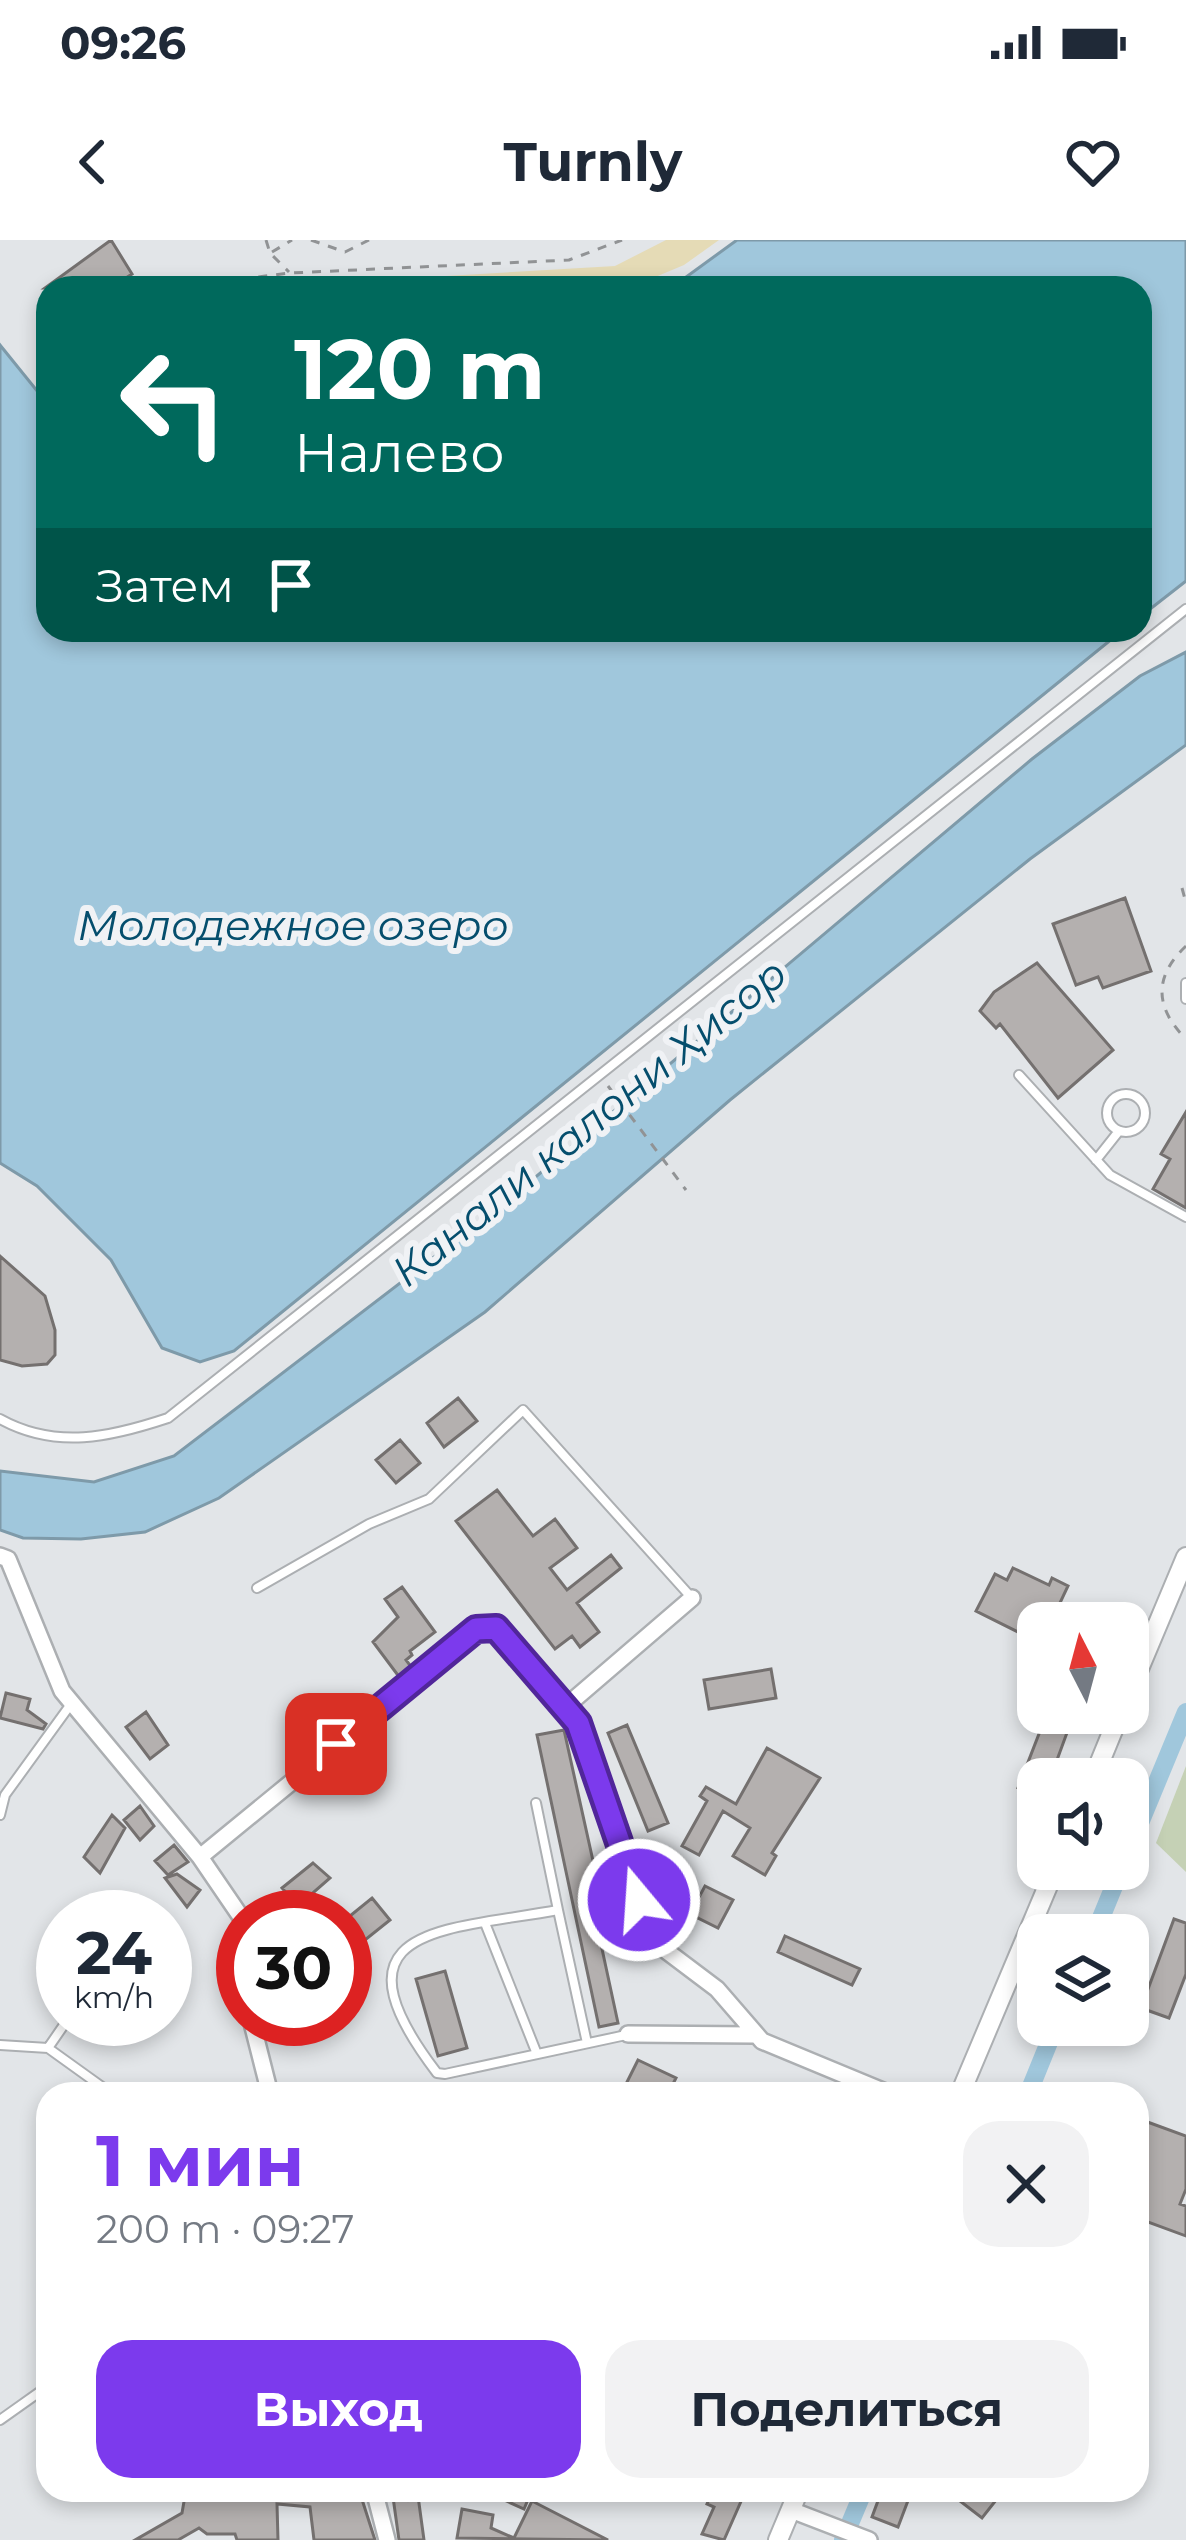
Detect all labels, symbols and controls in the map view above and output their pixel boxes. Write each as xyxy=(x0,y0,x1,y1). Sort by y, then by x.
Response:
text: 09:26 xyxy=(60,15,186,70)
icon: back xyxy=(60,129,126,195)
text: Turnly xyxy=(504,129,682,195)
icon: heart xyxy=(1060,129,1126,195)
text: 120 m xyxy=(294,318,545,420)
icon: left xyxy=(96,324,252,480)
text: Налево xyxy=(294,420,505,486)
icon: arrive xyxy=(258,552,324,618)
text: Затем xyxy=(96,558,234,613)
water label: Молодежное озеро xyxy=(77,899,509,951)
water label: Канали калони Ҳисор xyxy=(381,947,797,1297)
north arrow xyxy=(1017,1602,1149,1734)
map controls xyxy=(1017,1602,1149,2046)
pin xyxy=(285,1693,387,1795)
icon: arrive xyxy=(303,1711,369,1777)
button: sound xyxy=(1017,1758,1149,1890)
position arrow xyxy=(576,1837,702,1963)
speed limit sign: 30 xyxy=(216,1890,372,2046)
button: layers xyxy=(1017,1914,1149,2046)
text: 24 xyxy=(76,1916,152,1989)
text: km/h xyxy=(74,1979,154,2016)
text: 1 мин xyxy=(96,2116,304,2204)
button: close xyxy=(963,2121,1089,2247)
text: 200 m · 09:27 xyxy=(96,2205,354,2253)
button: Выход xyxy=(96,2340,581,2478)
button: Поделиться xyxy=(605,2340,1089,2478)

